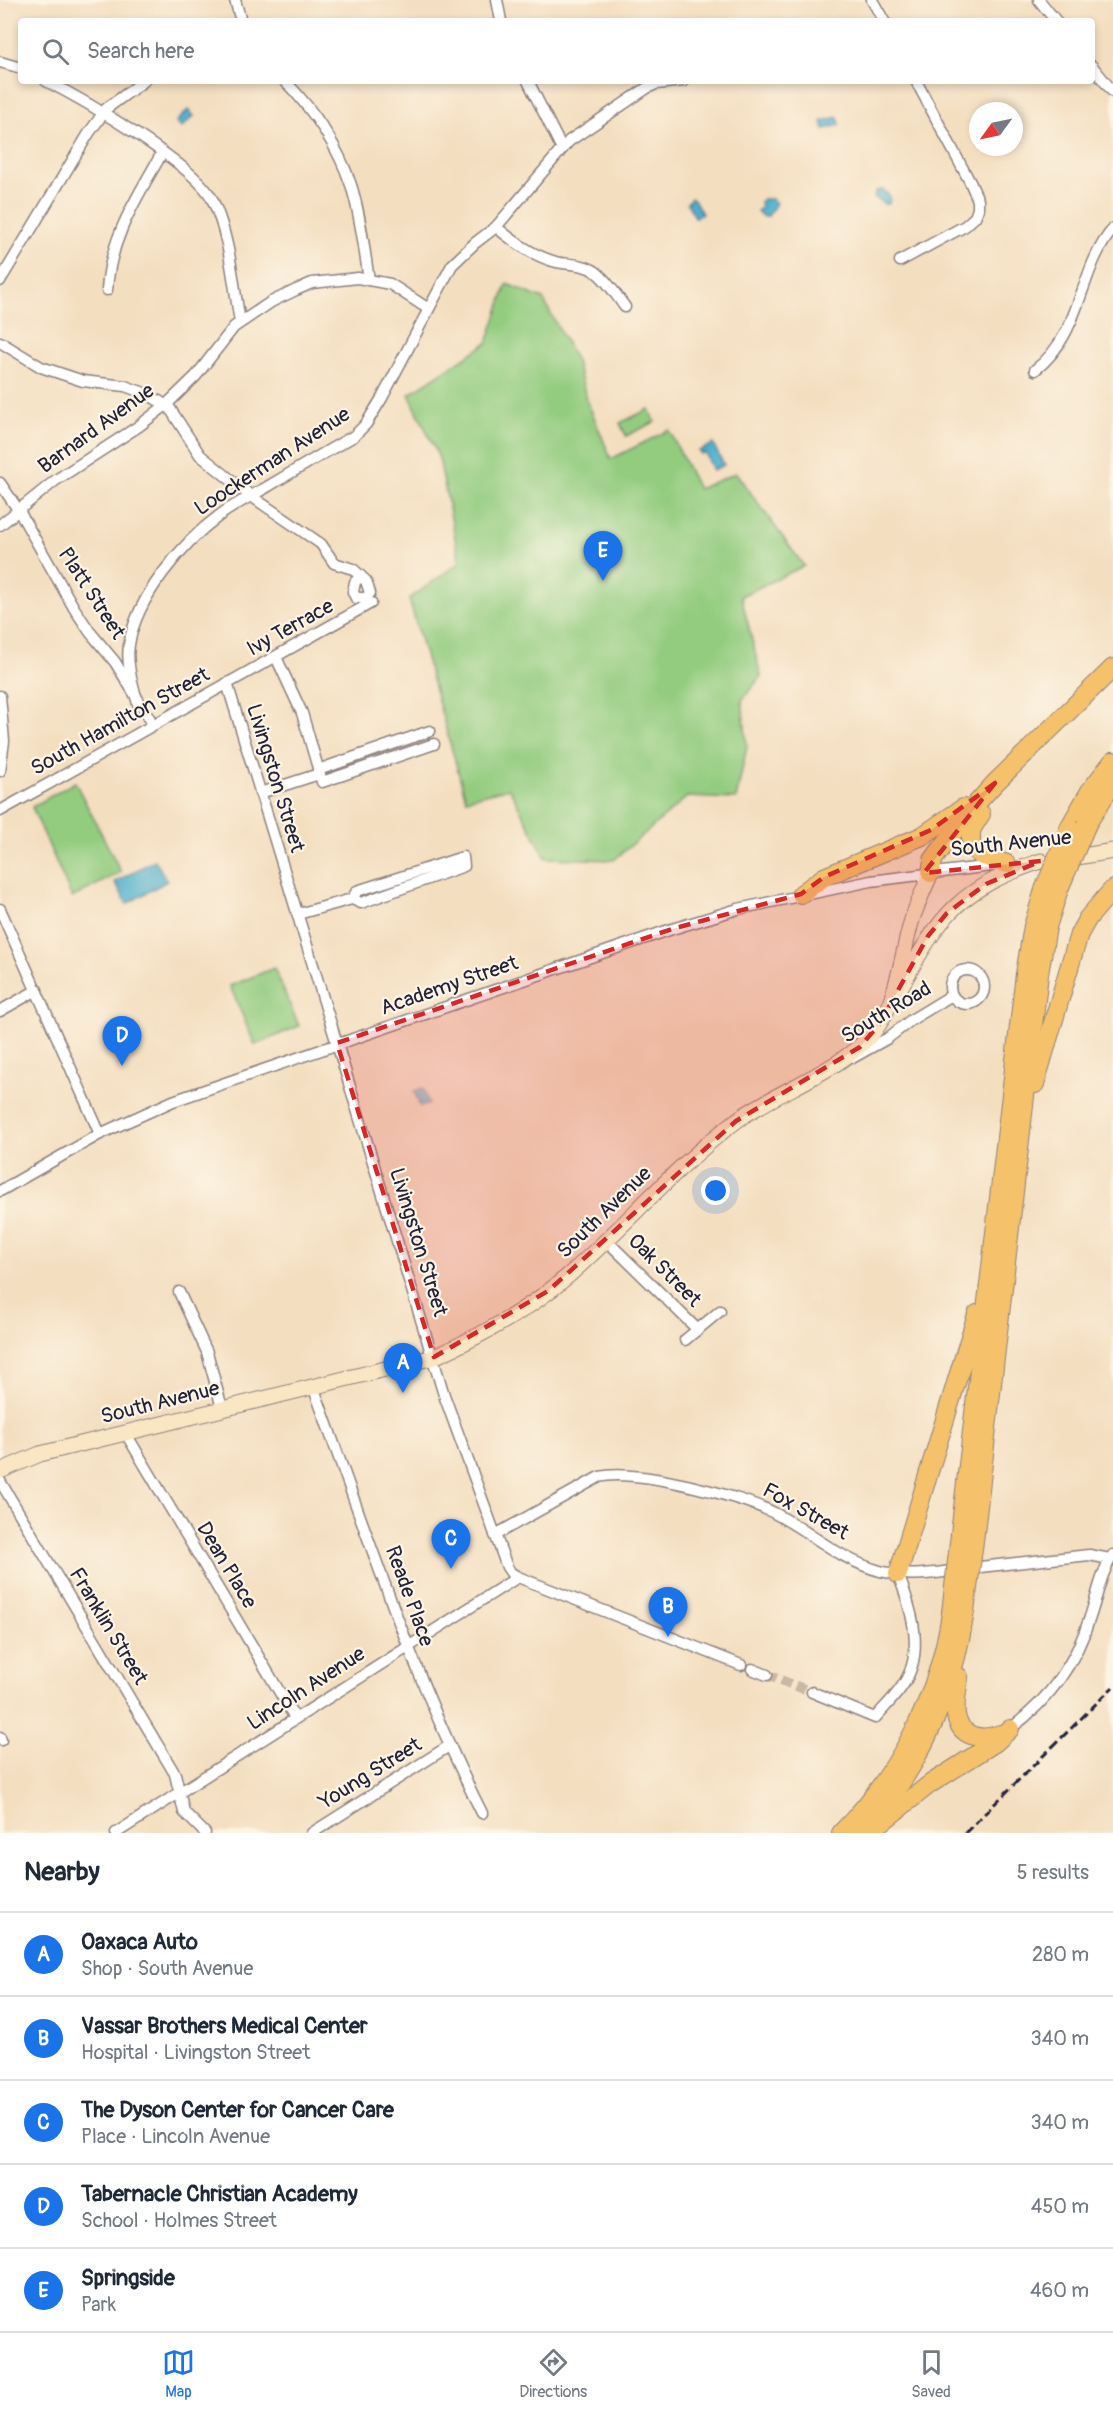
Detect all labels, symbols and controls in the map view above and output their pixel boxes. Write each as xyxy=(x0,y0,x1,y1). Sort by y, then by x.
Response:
search box xyxy=(18,18,1095,84)
icon: search xyxy=(39,35,72,68)
text: Search here xyxy=(87,37,194,65)
north arrow xyxy=(969,102,1023,156)
street label: Barnard Avenue xyxy=(33,377,160,480)
street label: Loockerman Avenue xyxy=(189,401,356,522)
pin: E xyxy=(584,532,622,581)
street label: Platt Street xyxy=(52,542,132,645)
street label: Ivy Terrace xyxy=(242,592,339,662)
street label: South Hamilton Street xyxy=(26,661,215,782)
street label: Livingston Street xyxy=(240,701,311,856)
street label: South Avenue xyxy=(949,824,1074,863)
street label: Academy Street xyxy=(377,949,522,1022)
street label: South Road xyxy=(836,975,936,1050)
pin: D xyxy=(102,1016,142,1066)
street label: South Avenue xyxy=(551,1160,658,1264)
street label: Livingston Street xyxy=(383,1165,454,1320)
your location xyxy=(701,1176,730,1205)
street label: Oak Street xyxy=(622,1228,708,1313)
pin: A xyxy=(384,1344,422,1393)
street label: South Avenue xyxy=(98,1375,223,1430)
street label: Fox Street xyxy=(758,1477,854,1546)
street label: Dean Place xyxy=(190,1517,263,1614)
pin: C xyxy=(432,1520,470,1569)
street label: Reade Place xyxy=(379,1542,440,1651)
street label: Franklin Street xyxy=(63,1563,154,1690)
pin: B xyxy=(648,1588,688,1637)
street label: Lincoln Avenue xyxy=(242,1640,371,1737)
street label: Young Street xyxy=(313,1731,427,1816)
text: Nearby xyxy=(24,1856,100,1888)
text: 5 results xyxy=(1017,1860,1089,1885)
text: Oaxaca Auto xyxy=(81,1928,198,1956)
text: A xyxy=(37,1942,50,1967)
text: 280 m xyxy=(1032,1942,1089,1967)
text: Shop · South Avenue xyxy=(81,1956,253,1981)
text: Vassar Brothers Medical Center xyxy=(81,2012,368,2040)
text: B xyxy=(38,2026,49,2051)
text: 340 m xyxy=(1030,2026,1089,2051)
text: Hospital · Livingston Street xyxy=(81,2040,310,2065)
text: The Dyson Center for Cancer Care xyxy=(81,2096,394,2124)
text: C xyxy=(37,2110,50,2135)
text: 340 m xyxy=(1030,2110,1089,2135)
text: Place · Lincoln Avenue xyxy=(81,2124,270,2149)
text: Tabernacle Christian Academy xyxy=(81,2180,358,2208)
text: D xyxy=(37,2194,50,2219)
text: 450 m xyxy=(1031,2194,1089,2219)
text: School · Holmes Street xyxy=(81,2208,277,2233)
text: Springside xyxy=(81,2264,175,2292)
text: E xyxy=(38,2278,49,2303)
text: 460 m xyxy=(1030,2278,1089,2303)
text: Park xyxy=(81,2292,116,2317)
tab: Map xyxy=(162,2346,195,2402)
tab: Directions xyxy=(519,2346,587,2402)
tab: Saved xyxy=(911,2346,951,2402)

